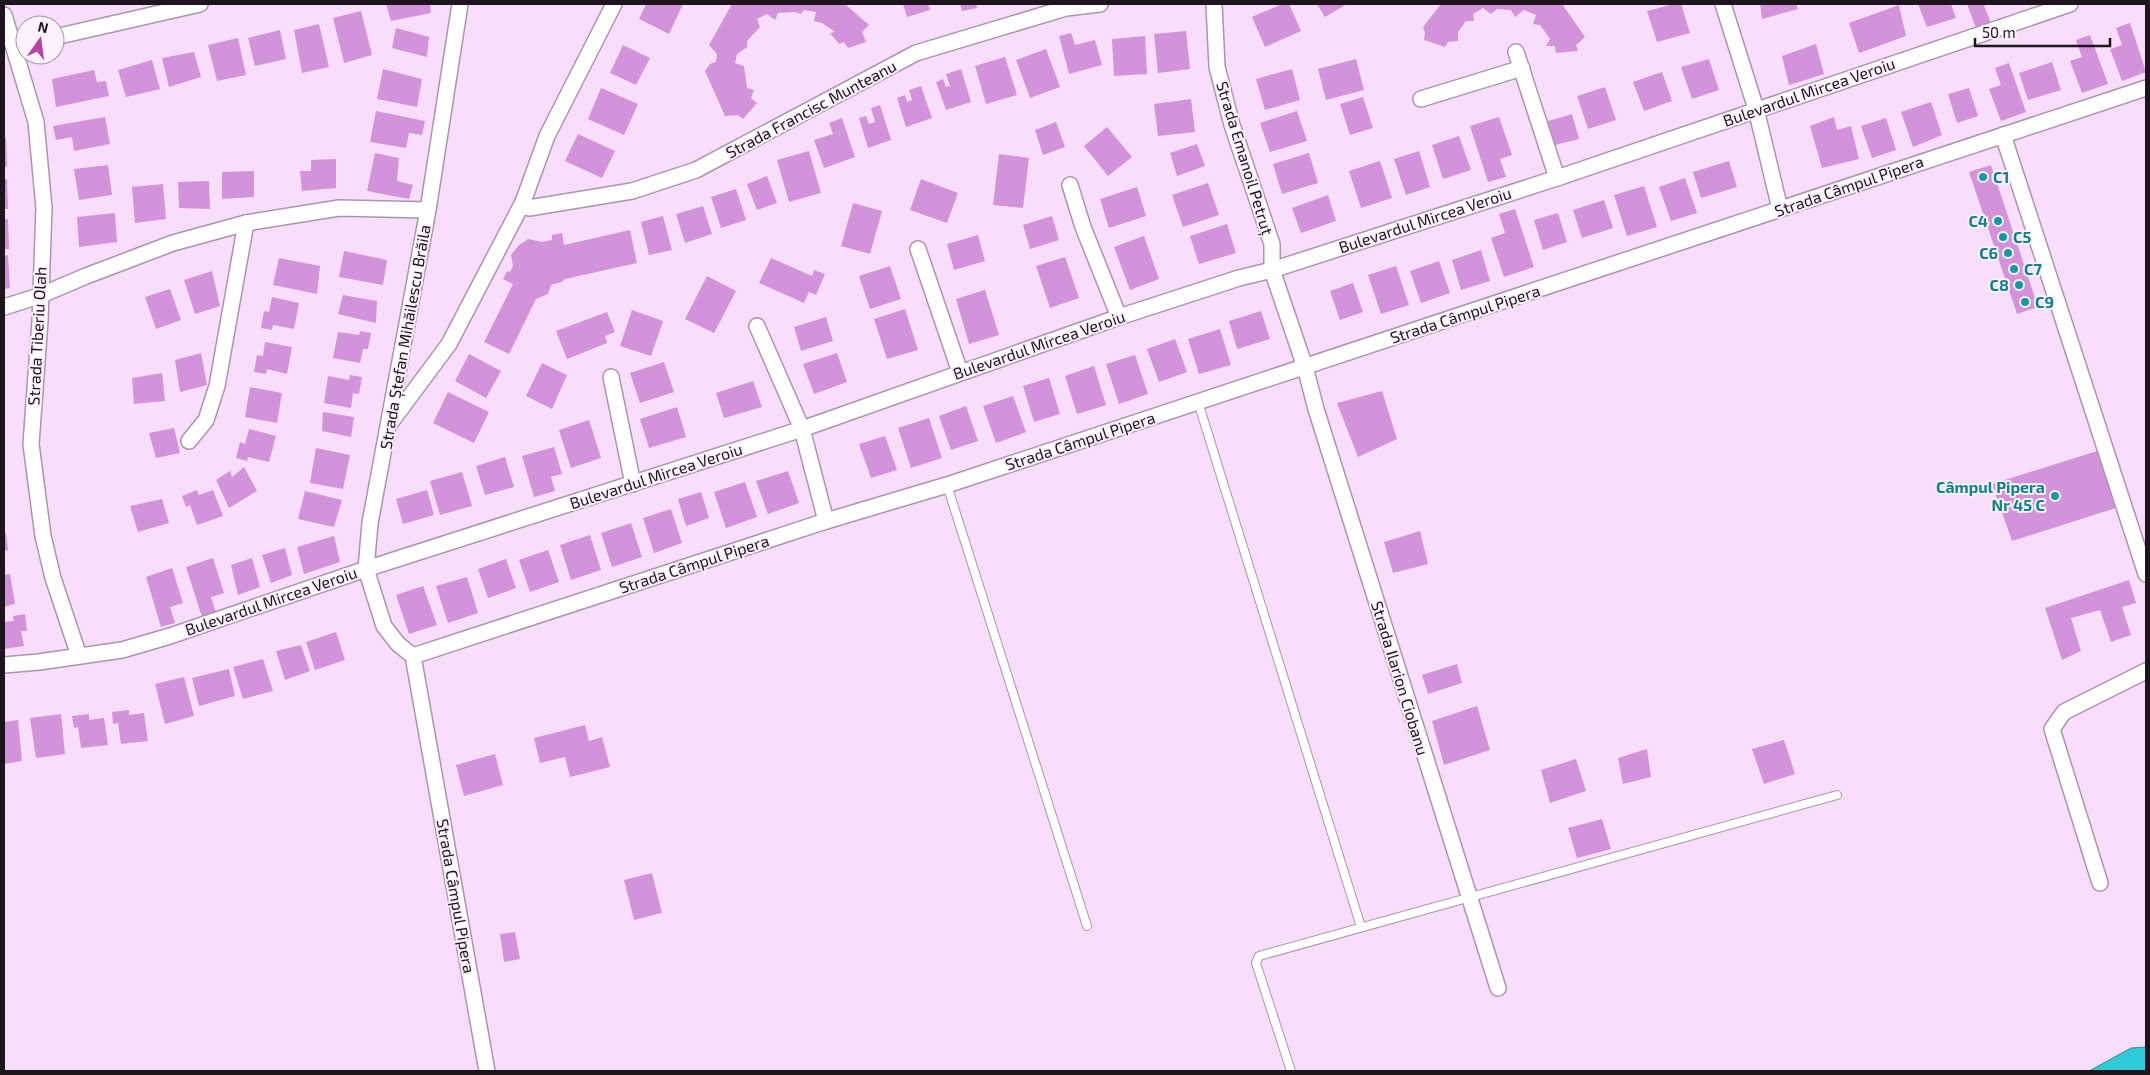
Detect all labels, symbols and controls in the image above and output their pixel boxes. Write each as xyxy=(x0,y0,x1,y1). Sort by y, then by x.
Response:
north arrow xyxy=(15,15,65,65)
scale bar xyxy=(1975,15,2110,47)
text: N xyxy=(36,17,50,36)
text: 50 m xyxy=(1982,23,2016,41)
street label: Bulevardul Mircea Veroiu xyxy=(1720,53,1897,130)
street label: Strada Francisc Munteanu xyxy=(722,56,899,162)
street label: Strada Emanoil Petruț xyxy=(1211,79,1278,237)
street label: Strada Câmpul Pipera xyxy=(1772,151,1926,220)
place label: C1 xyxy=(1993,167,2009,186)
marker: C1 xyxy=(1977,171,1989,183)
street label: Bulevardul Mircea Veroiu xyxy=(1336,183,1514,256)
place label: C4 xyxy=(1969,211,1988,230)
marker: C4 xyxy=(1992,215,2004,227)
street label: Strada Ștefan Mihăilescu Brăila xyxy=(375,223,436,451)
place label: C5 xyxy=(2013,227,2031,246)
marker: C5 xyxy=(1997,231,2009,243)
place label: C6 xyxy=(1979,243,1998,262)
marker: C6 xyxy=(2002,247,2014,259)
place label: C7 xyxy=(2024,259,2042,278)
marker: C7 xyxy=(2008,263,2020,275)
street label: Strada Tiberiu Olah xyxy=(23,266,50,406)
place label: C8 xyxy=(1990,275,2009,294)
marker: C8 xyxy=(2013,279,2025,291)
street label: Strada Câmpul Pipera xyxy=(1388,280,1542,347)
place label: C9 xyxy=(2035,292,2054,311)
marker: C9 xyxy=(2019,296,2031,308)
street label: Bulevardul Mircea Veroiu xyxy=(950,306,1127,383)
street label: Strada Câmpul Pipera xyxy=(1003,407,1157,474)
street label: Bulevardul Mircea Veroiu xyxy=(567,439,745,512)
place label: Câmpul Pipera Nr 45 C xyxy=(1936,477,2045,514)
marker: Câmpul Pipera Nr 45 C xyxy=(2049,490,2061,502)
street label: Strada Câmpul Pipera xyxy=(617,530,771,597)
street label: Bulevardul Mircea Veroiu xyxy=(182,562,359,639)
street label: Strada Ilarion Ciobanu xyxy=(1368,598,1433,757)
street label: Strada Câmpul Pipera xyxy=(434,817,479,975)

